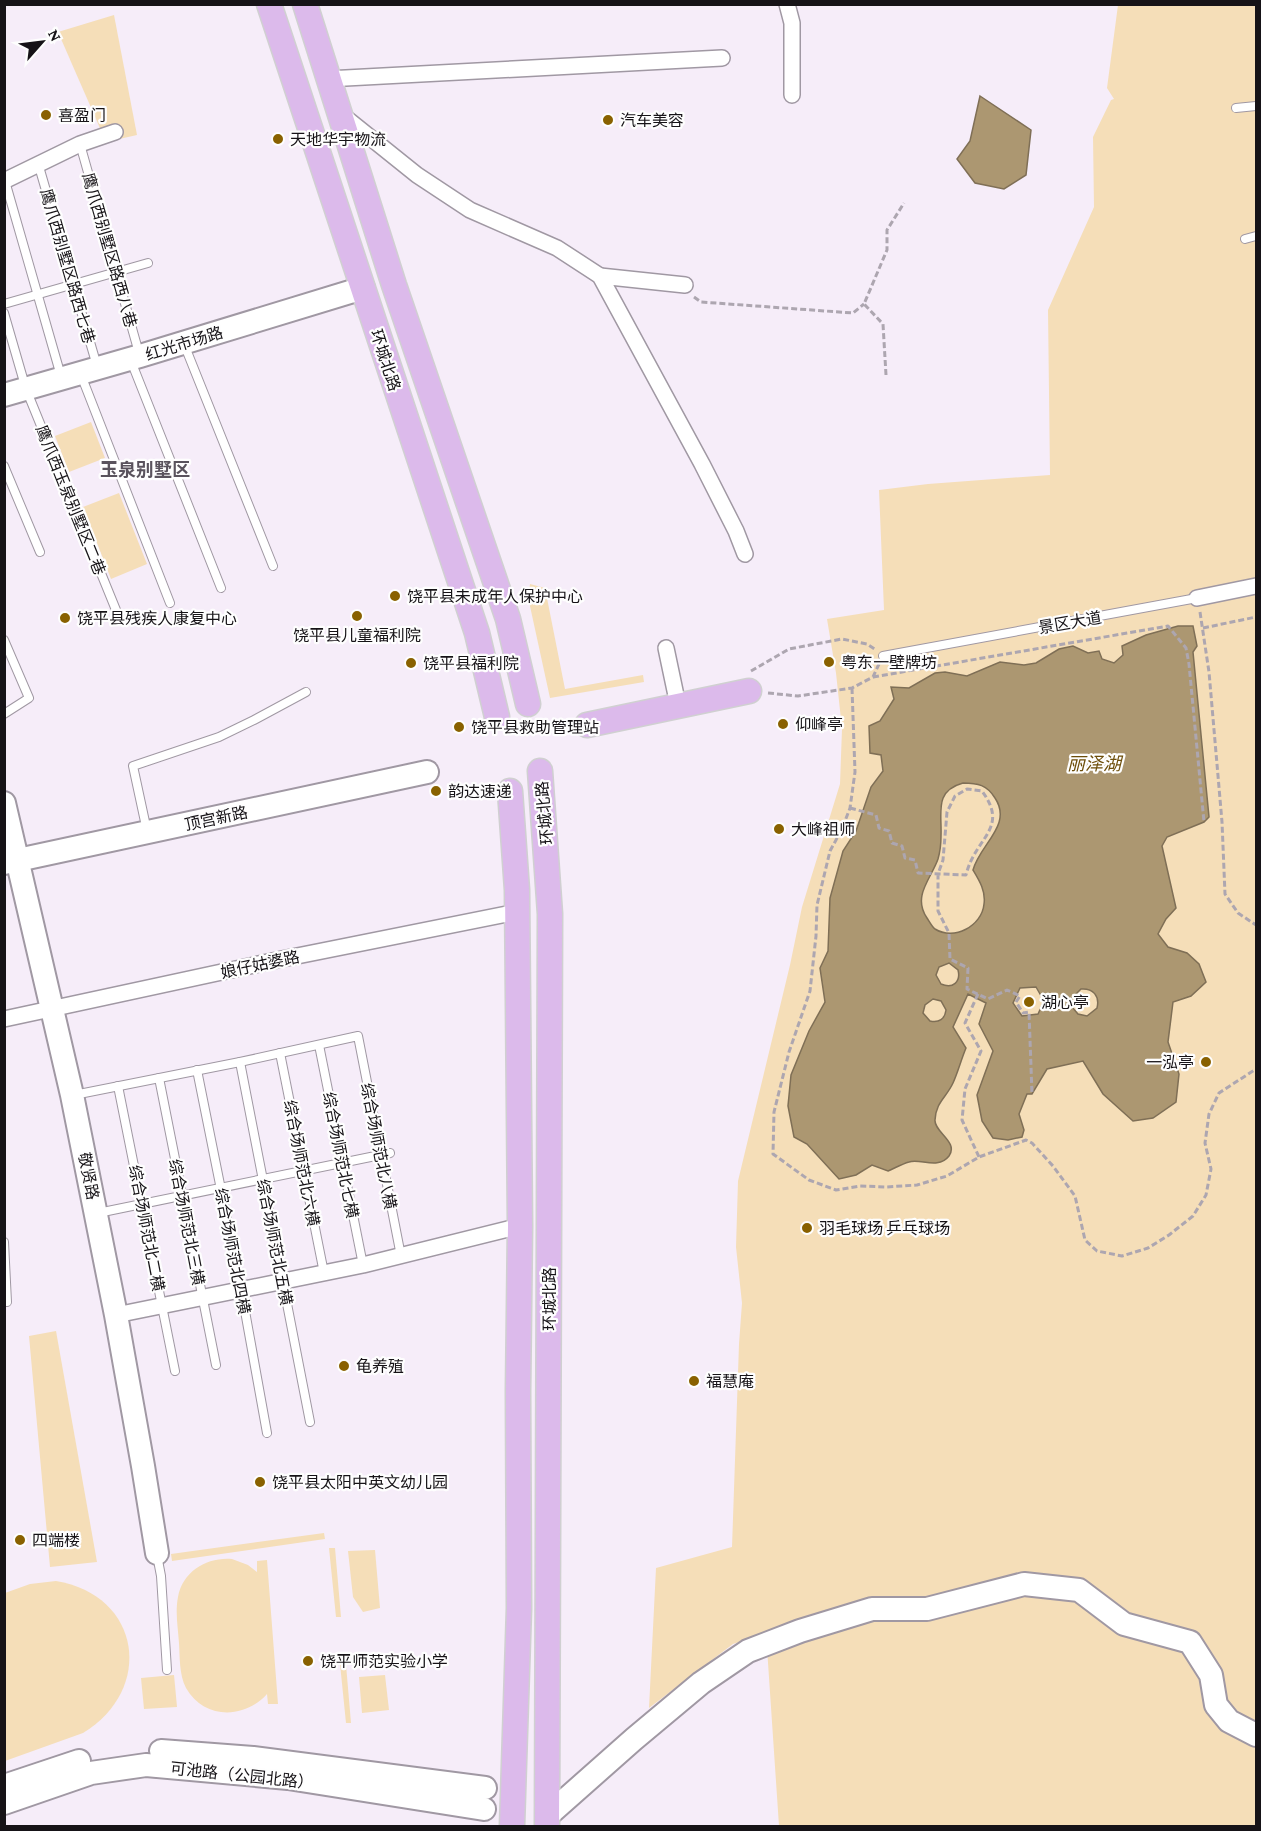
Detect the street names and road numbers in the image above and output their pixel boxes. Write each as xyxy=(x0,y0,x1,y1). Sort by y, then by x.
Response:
street label: 鹰爪西别墅区路西八巷 xyxy=(79,171,140,329)
street label: 鹰爪西别墅区路西七巷 xyxy=(37,187,98,345)
street label: 红光市场路 xyxy=(143,324,225,363)
street label: 环城北路 xyxy=(368,327,403,393)
street label: 鹰爪西玉泉别墅区二巷 xyxy=(33,423,108,578)
street label: 景区大道 xyxy=(1037,609,1103,636)
street label: 环城北路 xyxy=(533,780,556,846)
street label: 顶宫新路 xyxy=(183,804,249,833)
street label: 娘仔姑婆路 xyxy=(219,948,301,981)
street label: 综合场师范北八横 xyxy=(358,1082,399,1211)
street label: 综合场师范北七横 xyxy=(320,1091,361,1220)
street label: 综合场师范北六横 xyxy=(281,1099,322,1228)
street label: 敬贤路 xyxy=(76,1151,101,1201)
street label: 综合场师范北三横 xyxy=(166,1158,207,1287)
street label: 综合场师范北二横 xyxy=(126,1164,167,1293)
street label: 综合场师范北五横 xyxy=(254,1178,295,1307)
street label: 综合场师范北四横 xyxy=(212,1187,253,1316)
street label: 环城北路 xyxy=(541,1267,558,1331)
street label: 可池路（公园北路） xyxy=(169,1760,314,1791)

